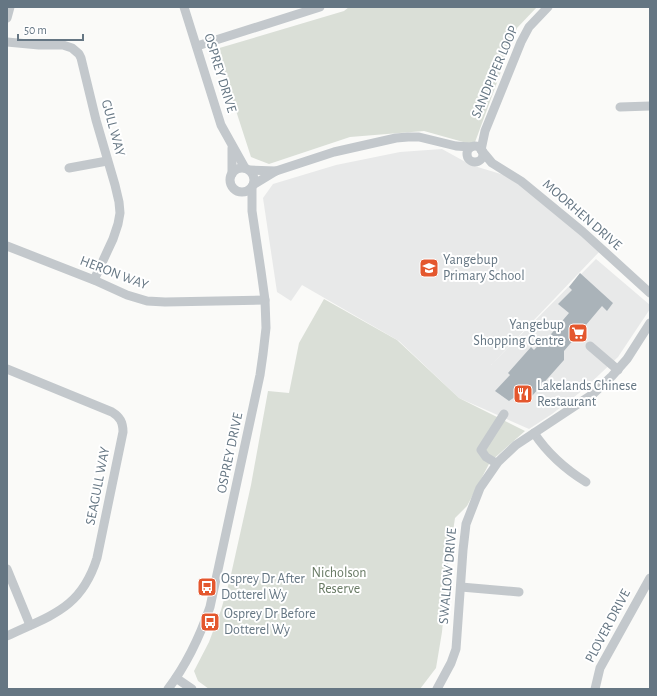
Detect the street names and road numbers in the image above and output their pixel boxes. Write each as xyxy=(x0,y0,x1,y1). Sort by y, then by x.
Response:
street label: SANDPIPER LOOP xyxy=(469,24,521,120)
street label: OSPREY DRIVE xyxy=(201,32,239,114)
street label: GULL WAY xyxy=(99,98,127,158)
street label: MOORHEN DRIVE xyxy=(540,177,624,253)
street label: HERON WAY xyxy=(78,254,151,293)
street label: OSPREY DRIVE xyxy=(215,411,245,495)
street label: SEAGULL WAY xyxy=(84,445,113,526)
street label: SWALLOW DRIVE xyxy=(437,527,459,625)
street label: PLOVER DRIVE xyxy=(583,587,633,665)

